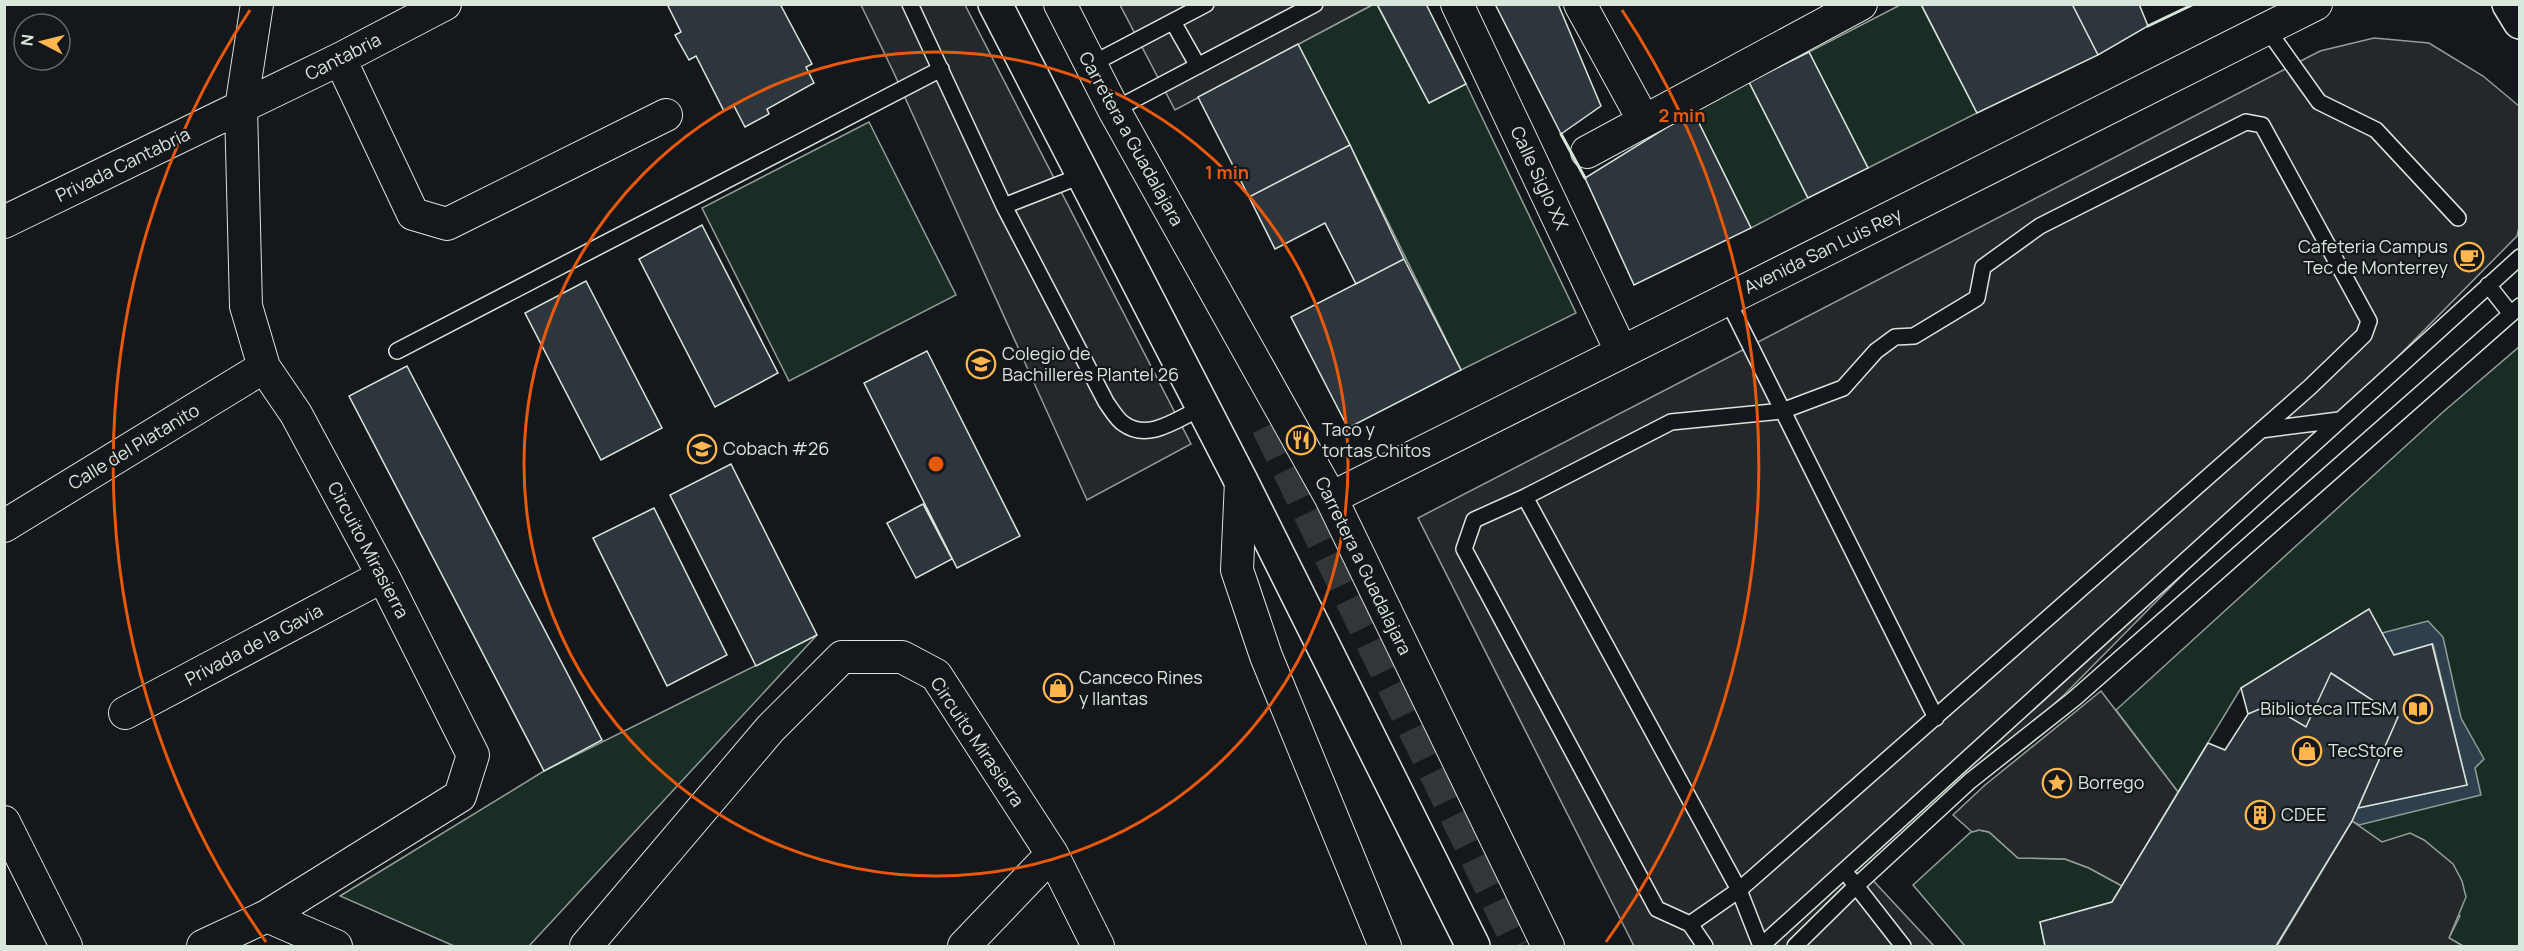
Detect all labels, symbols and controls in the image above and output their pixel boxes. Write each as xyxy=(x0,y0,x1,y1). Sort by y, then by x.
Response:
north arrow xyxy=(12,12,72,72)
street label: Cantabria xyxy=(301,27,385,85)
text: N xyxy=(15,33,39,47)
street label: Carretera a Guadalajara xyxy=(1074,47,1190,230)
text: 2 min xyxy=(1659,103,1705,127)
street label: Privada Cantabria xyxy=(51,121,194,207)
street label: Calle Siglo XX xyxy=(1505,122,1574,233)
text: 1 min xyxy=(1205,160,1249,184)
street label: Avenida San Luis Rey xyxy=(1740,201,1906,299)
place label: Cafeteria Campus Tec de Monterrey xyxy=(2298,234,2449,279)
cafe icon: Cafeteria Campus Tec de Monterrey xyxy=(2453,241,2485,273)
place label: Colegio de Bachilleres Plantel 26 xyxy=(1002,341,1179,386)
school or university icon: Colegio de Bachilleres Plantel 26 xyxy=(965,348,997,380)
street label: Calle del Platanito xyxy=(63,397,204,495)
place label: Taco y tortas Chitos xyxy=(1322,417,1431,462)
restaurant icon: Taco y tortas Chitos xyxy=(1285,424,1317,456)
school or university icon: Cobach #26 xyxy=(686,433,718,465)
place label: Cobach #26 xyxy=(723,436,829,460)
centre of rings xyxy=(926,454,946,474)
street label: Carretera a Guadalajara xyxy=(1310,472,1418,659)
street label: Circuito Mirasierra xyxy=(323,477,415,622)
street label: Privada de la Gavia xyxy=(180,598,327,691)
place label: Canceco Rines y llantas xyxy=(1079,665,1203,710)
street label: Circuito Mirasierra xyxy=(925,672,1030,811)
shop icon: Canceco Rines y llantas xyxy=(1042,672,1074,704)
library icon: Biblioteca ITESM xyxy=(2402,693,2434,725)
place label: Biblioteca ITESM xyxy=(2260,696,2397,720)
shop icon: TecStore xyxy=(2291,735,2323,767)
place label: TecStore xyxy=(2328,738,2403,762)
place icon: Borrego xyxy=(2041,767,2073,799)
place label: Borrego xyxy=(2078,770,2144,794)
building icon: CDEE xyxy=(2244,799,2276,831)
place label: CDEE xyxy=(2281,802,2327,826)

